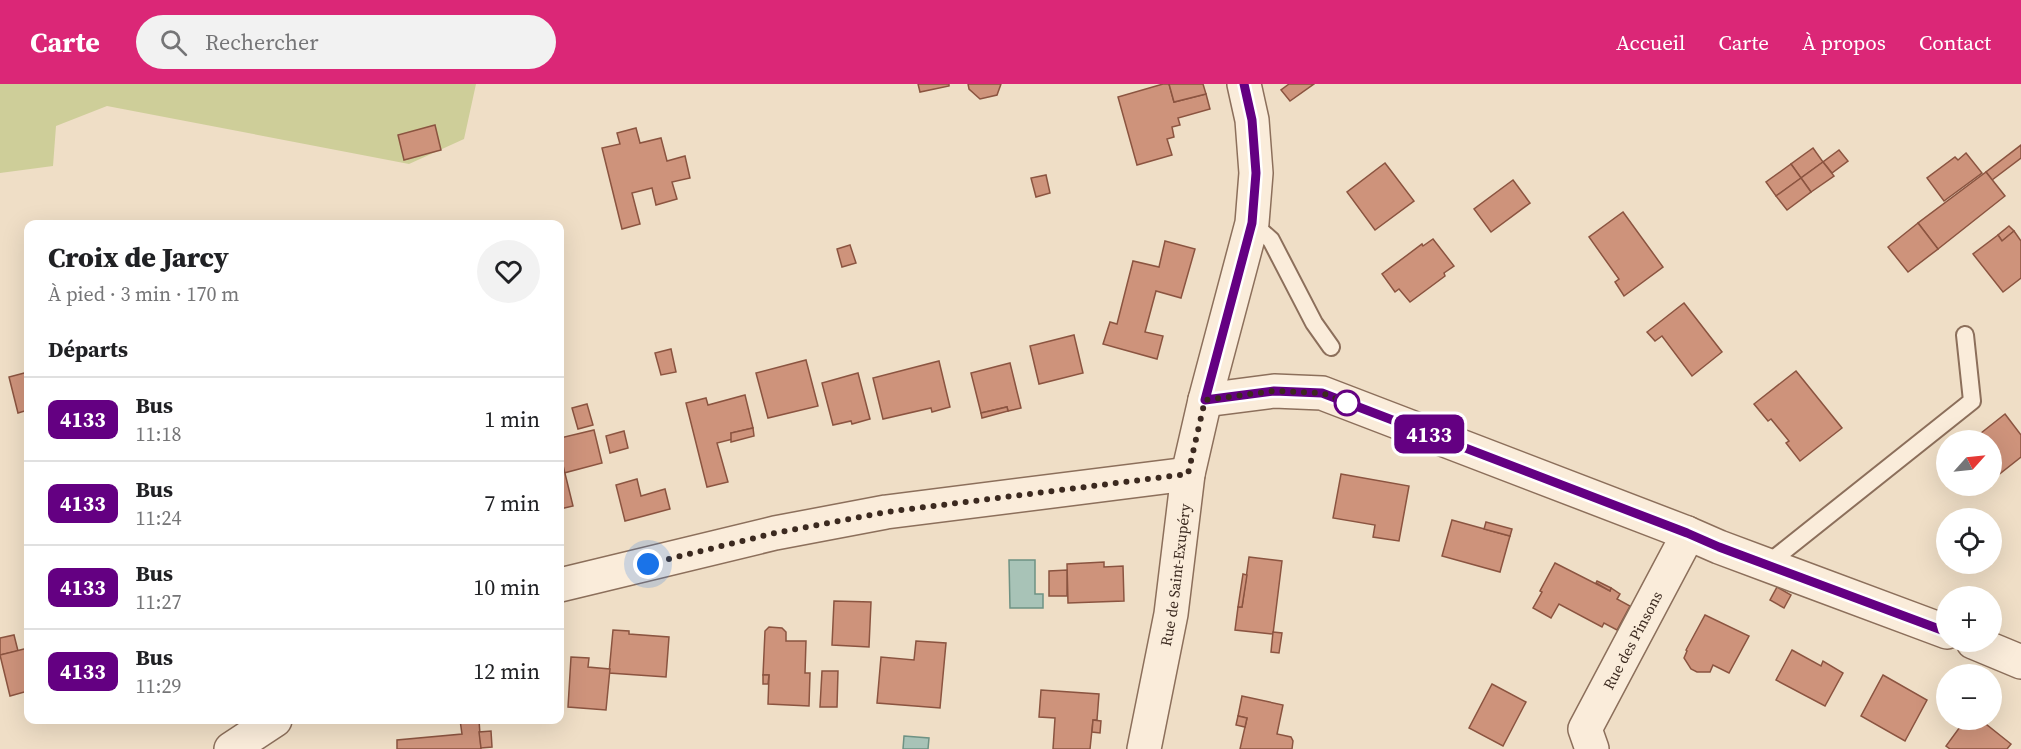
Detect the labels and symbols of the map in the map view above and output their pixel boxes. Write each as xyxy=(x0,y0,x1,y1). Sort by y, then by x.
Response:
unlabelled marker xyxy=(1334,390,1360,416)
line badge: 4133 xyxy=(1387,414,1471,454)
north arrow xyxy=(1936,430,2002,496)
street label: Rue de Saint-Exupéry xyxy=(1154,502,1195,648)
your location xyxy=(633,549,663,579)
street label: Rue des Pinsons xyxy=(1598,587,1667,693)

